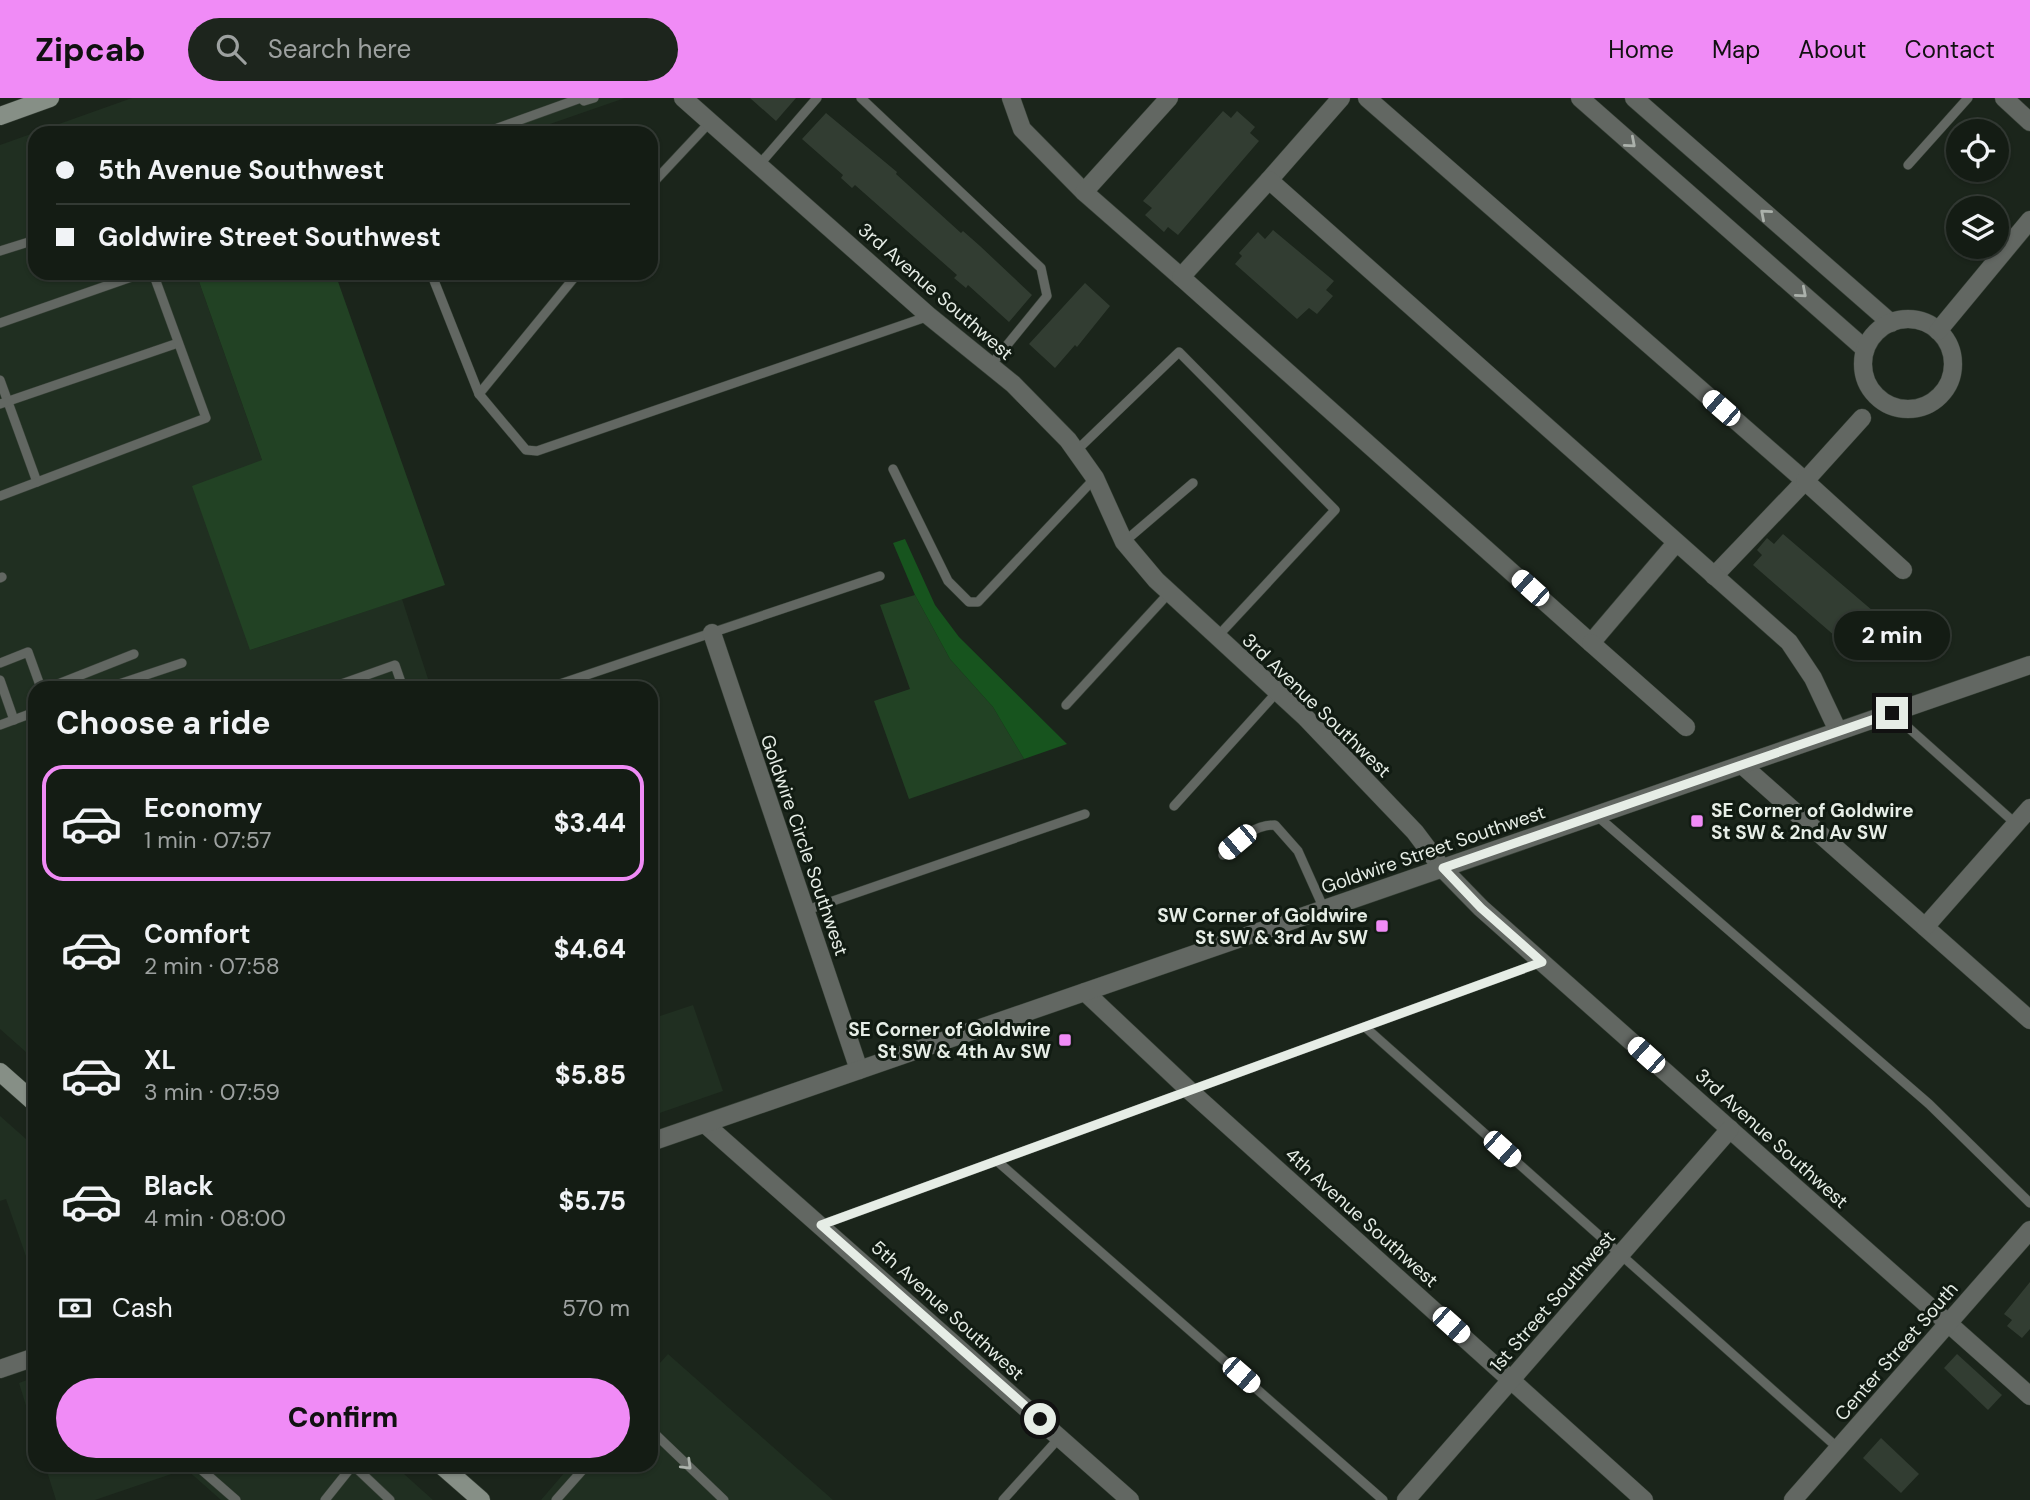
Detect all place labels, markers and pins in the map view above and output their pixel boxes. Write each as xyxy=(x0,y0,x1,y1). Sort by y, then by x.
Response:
place label: SE Corner of Goldwire St SW & 2nd Av SW xyxy=(1711,798,1914,845)
marker: SE Corner of Goldwire St SW & 2nd Av SW xyxy=(1689,813,1705,829)
place label: SW Corner of Goldwire St SW & 3rd Av SW xyxy=(1157,903,1368,950)
marker: SW Corner of Goldwire St SW & 3rd Av SW xyxy=(1374,918,1390,934)
place label: SE Corner of Goldwire St SW & 4th Av SW xyxy=(848,1017,1051,1064)
marker: SE Corner of Goldwire St SW & 4th Av SW xyxy=(1057,1032,1073,1048)

